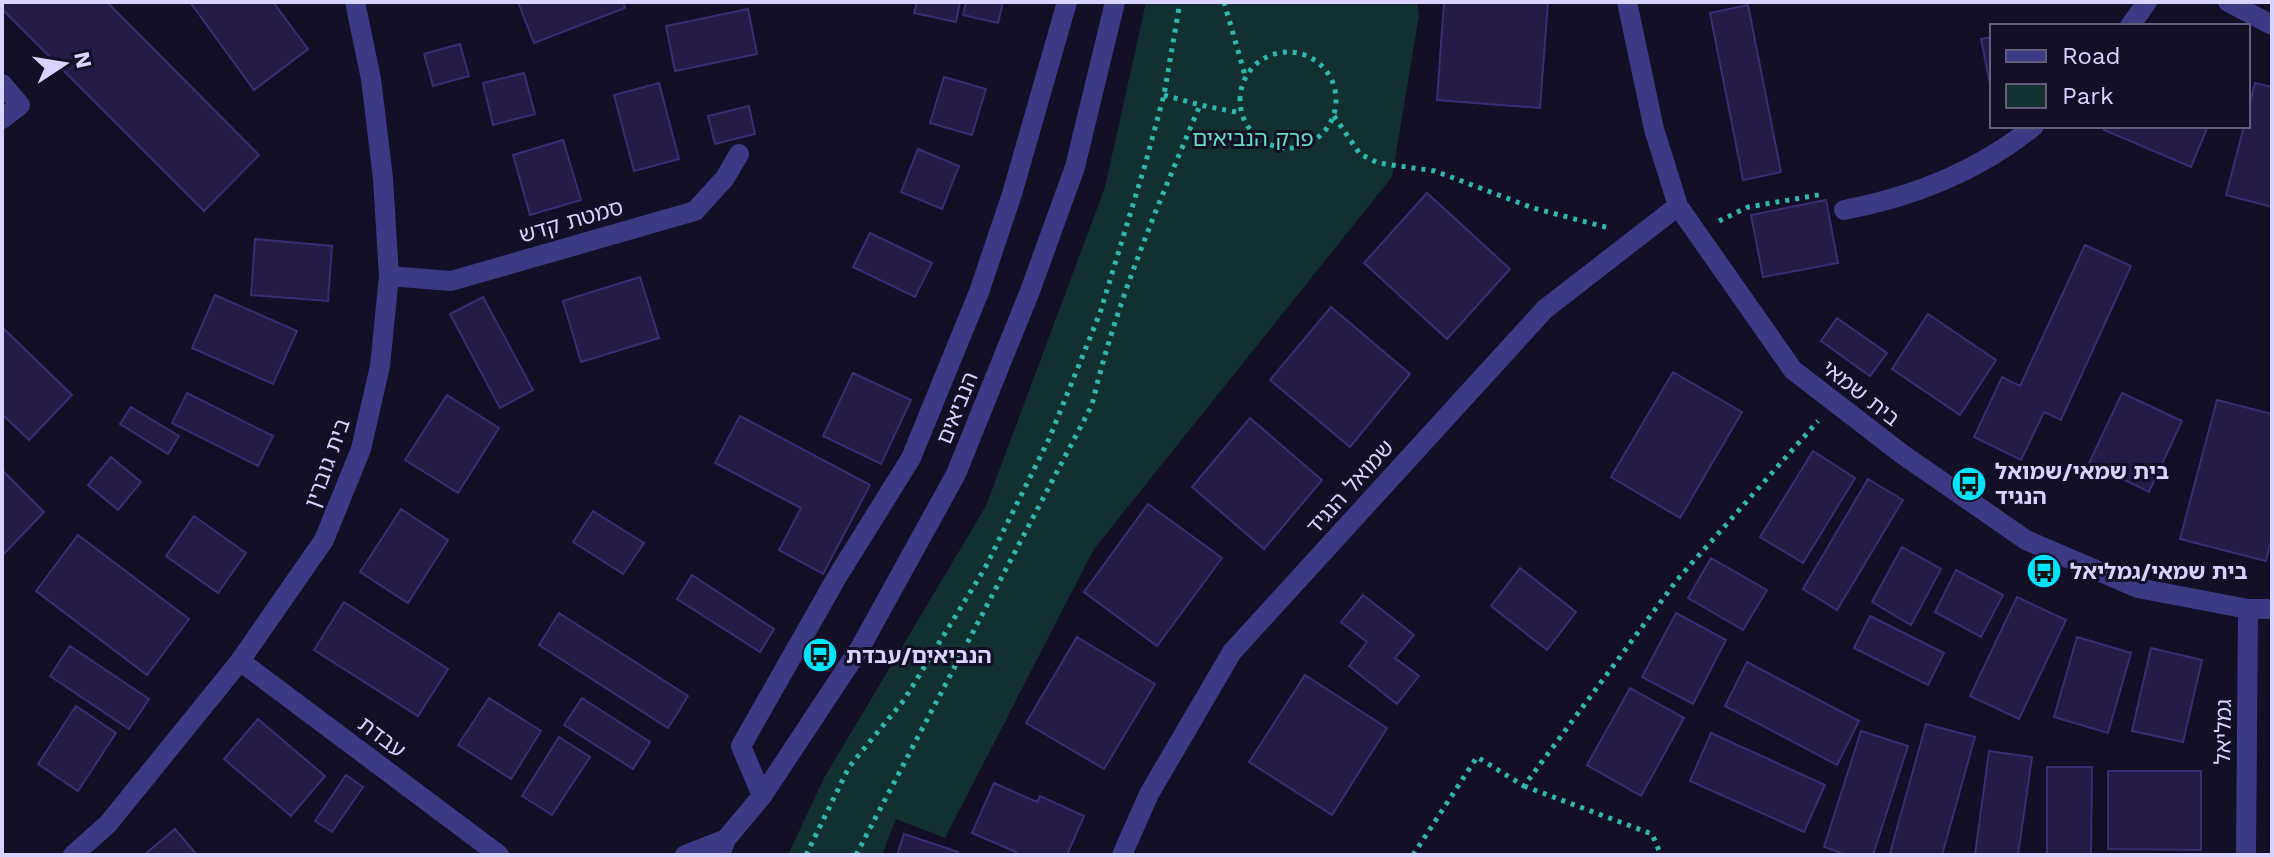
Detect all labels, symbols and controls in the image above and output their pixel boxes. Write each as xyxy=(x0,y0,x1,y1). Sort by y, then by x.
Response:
north arrow xyxy=(24,24,104,104)
legend xyxy=(1990,24,2250,128)
text: Road xyxy=(2062,42,2121,70)
text: N xyxy=(69,49,97,71)
text: Park xyxy=(2062,82,2114,110)
park label: פרק הנביאים xyxy=(1192,126,1314,151)
street label: סמטת קדש xyxy=(516,194,626,248)
street label: בית שמאי xyxy=(1817,355,1905,431)
street label: הנביאים xyxy=(931,368,983,448)
street label: בית גוברין xyxy=(299,415,355,511)
street label: שמואל הנגיד xyxy=(1301,435,1399,539)
place label: בית שמאי/שמואל הנגיד xyxy=(1995,459,2169,509)
bus stop icon: בית שמאי/שמואל הנגיד xyxy=(1950,465,1988,503)
bus stop icon: בית שמאי/גמליאל xyxy=(2025,552,2063,590)
place label: בית שמאי/גמליאל xyxy=(2070,559,2248,584)
bus stop icon: הנביאים/עבדת xyxy=(801,636,839,674)
place label: הנביאים/עבדת xyxy=(846,643,992,668)
street label: גמליאל xyxy=(2210,699,2236,765)
street label: עבדת xyxy=(354,711,410,763)

